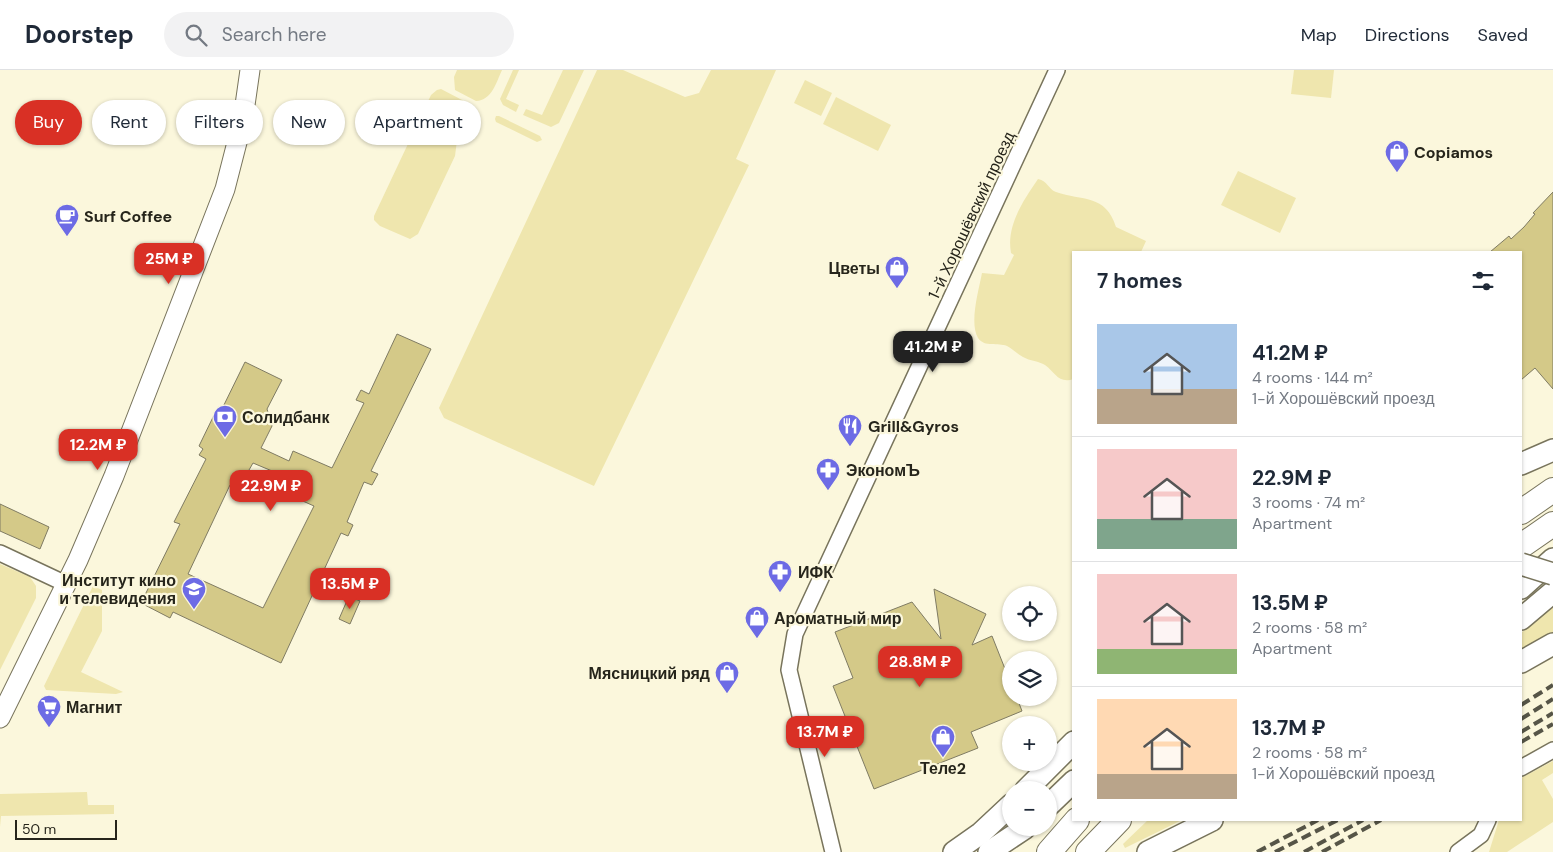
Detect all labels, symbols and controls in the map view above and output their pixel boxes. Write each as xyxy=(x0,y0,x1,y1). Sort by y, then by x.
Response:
search box xyxy=(164,12,514,57)
text: Doorstep xyxy=(25,19,134,50)
icon: search xyxy=(182,21,210,49)
text: Search here xyxy=(222,22,327,47)
text: Map xyxy=(1301,23,1337,47)
text: Directions xyxy=(1365,23,1450,47)
text: Saved xyxy=(1478,23,1528,47)
chip: Buy xyxy=(15,100,82,145)
chip: Rent xyxy=(92,100,166,145)
chip: Filters xyxy=(176,100,263,145)
chip: New xyxy=(273,100,345,145)
chip: Apartment xyxy=(355,100,481,145)
street label: 1-й Хорошёвский проезд xyxy=(923,127,1020,302)
shop icon: Copiamos xyxy=(1384,139,1410,173)
place label: Copiamos xyxy=(1414,142,1493,163)
cafe icon: Surf Coffee xyxy=(54,203,80,237)
place label: Surf Coffee xyxy=(84,206,172,227)
pin: 25M ₽ xyxy=(134,242,204,285)
text: 25M ₽ xyxy=(145,248,193,269)
shop icon: Цветы xyxy=(884,255,910,289)
place label: Цветы xyxy=(829,258,880,279)
text: 7 homes xyxy=(1097,267,1183,295)
icon: filters xyxy=(1469,267,1497,295)
pin: 41.2M ₽ xyxy=(887,330,979,373)
text: 41.2M ₽ xyxy=(904,336,962,357)
text: 41.2M ₽ xyxy=(1252,339,1328,367)
icon: home xyxy=(1137,344,1197,404)
text: 4 rooms · 144 m² xyxy=(1252,367,1373,388)
text: 1-й Хорошёвский проезд xyxy=(1252,388,1435,409)
bank icon: Солидбанк xyxy=(212,404,238,438)
place label: Солидбанк xyxy=(242,407,331,428)
restaurant icon: Grill&Gyros xyxy=(837,413,863,447)
place label: Grill&Gyros xyxy=(868,416,959,437)
pin: 12.2M ₽ xyxy=(52,428,144,471)
text: 12.2M ₽ xyxy=(70,434,126,455)
pharmacy icon: ЭкономЪ xyxy=(815,457,841,491)
place label: ЭкономЪ xyxy=(846,460,920,481)
text: 22.9M ₽ xyxy=(1252,464,1332,492)
icon: home xyxy=(1137,469,1197,529)
pin: 22.9M ₽ xyxy=(225,470,317,512)
text: 22.9M ₽ xyxy=(241,475,301,496)
text: 3 rooms · 74 m² xyxy=(1252,492,1365,513)
text: Apartment xyxy=(1252,513,1332,534)
pharmacy icon: ИФК xyxy=(767,559,793,593)
place label: ИФК xyxy=(798,562,833,583)
pin: 13.5M ₽ xyxy=(304,568,396,610)
place label: Институт кино и телевидения xyxy=(59,570,176,609)
text: 13.5M ₽ xyxy=(321,573,379,594)
school or university icon: Институт кино и телевидения xyxy=(181,576,207,610)
map controls xyxy=(1002,586,1057,836)
button: locate xyxy=(1002,586,1057,641)
text: 13.5M ₽ xyxy=(1252,589,1328,617)
icon: home xyxy=(1137,594,1197,654)
shop icon: Ароматный мир xyxy=(744,605,770,639)
place label: Ароматный мир xyxy=(774,608,902,629)
text: 2 rooms · 58 m² xyxy=(1252,617,1367,638)
text: Apartment xyxy=(1252,638,1332,659)
pin: 28.8M ₽ xyxy=(874,646,966,688)
text: 28.8M ₽ xyxy=(889,651,951,672)
button: layers xyxy=(1002,651,1057,706)
shop icon: Мясницкий ряд xyxy=(714,660,740,694)
place label: Мясницкий ряд xyxy=(589,663,710,684)
supermarket icon: Магнит xyxy=(36,694,62,728)
place label: Магнит xyxy=(66,697,123,718)
text: 13.7M ₽ xyxy=(1252,714,1326,742)
pin: 13.7M ₽ xyxy=(779,716,871,758)
button: + xyxy=(1002,716,1057,771)
icon: home xyxy=(1137,719,1197,779)
text: 13.7M ₽ xyxy=(797,721,853,742)
shop icon: Теле2 xyxy=(930,724,956,758)
text: 2 rooms · 58 m² xyxy=(1252,742,1367,763)
place label: Теле2 xyxy=(920,758,966,779)
text: 1-й Хорошёвский проезд xyxy=(1252,763,1435,784)
button: − xyxy=(1002,781,1057,836)
scale bar xyxy=(15,817,118,840)
text: 50 m xyxy=(22,820,56,838)

